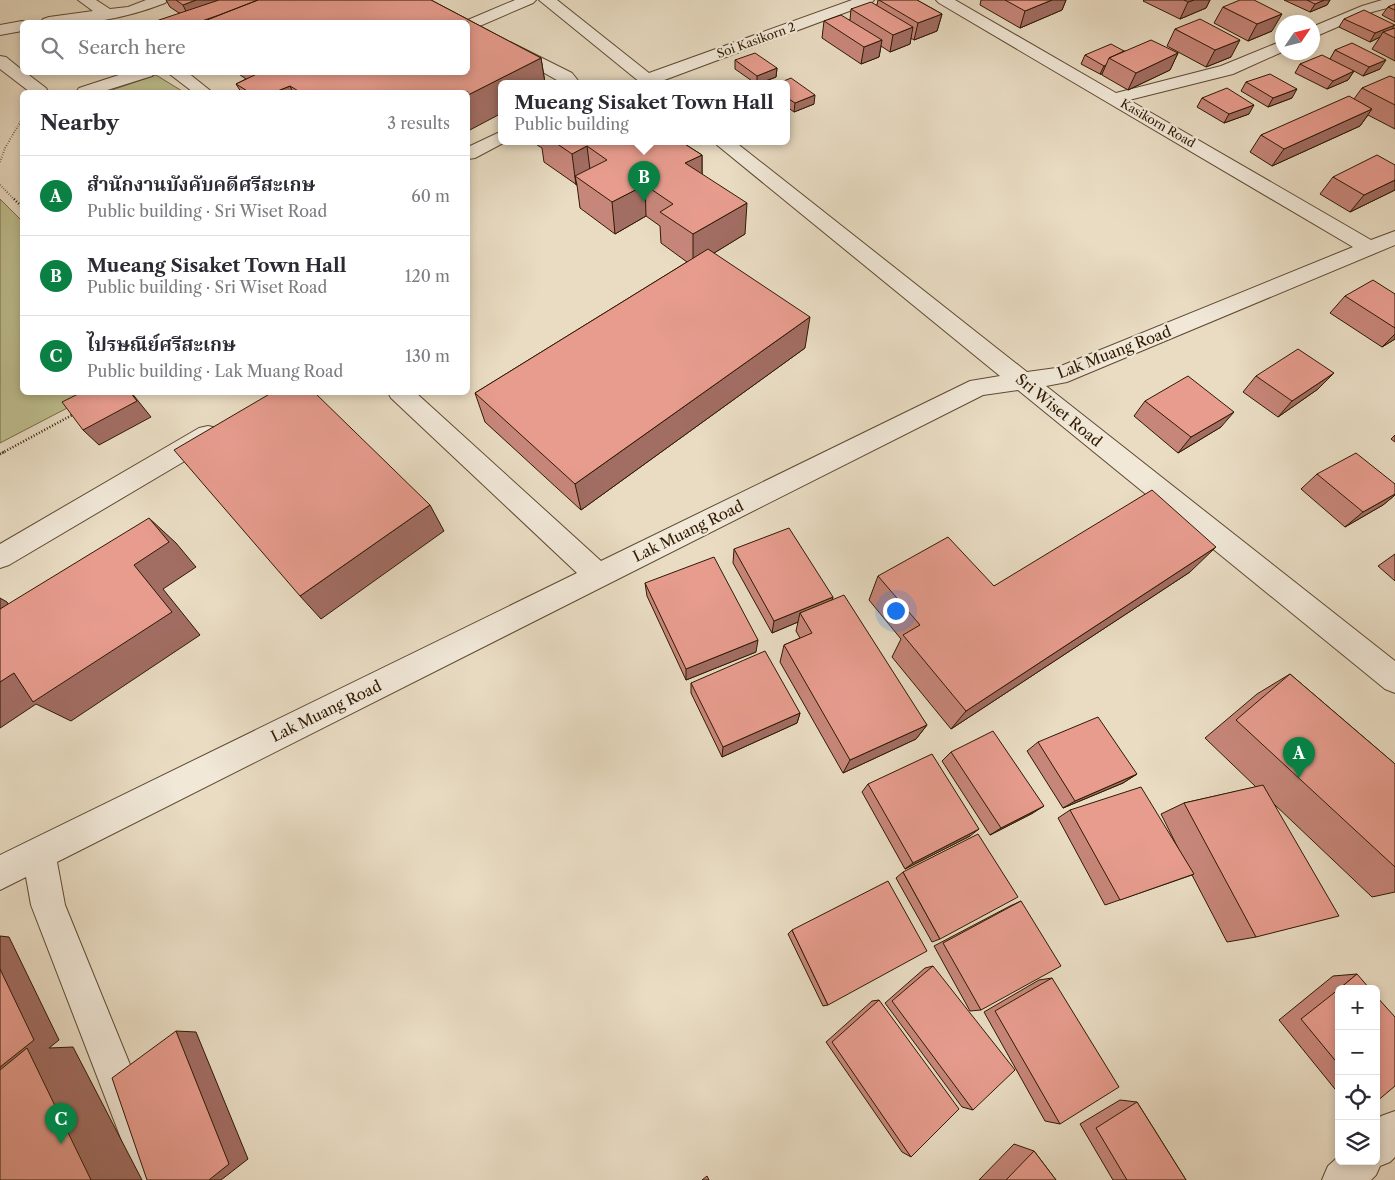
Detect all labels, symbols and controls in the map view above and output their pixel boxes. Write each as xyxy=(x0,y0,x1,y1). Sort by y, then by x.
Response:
north arrow xyxy=(1275,15,1320,60)
street label: Soi Kasikorn 2 xyxy=(715,19,797,61)
search box xyxy=(20,20,470,75)
icon: search xyxy=(38,34,66,62)
text: Search here xyxy=(78,36,186,59)
popup xyxy=(498,80,790,145)
text: Mueang Sisaket Town Hall xyxy=(514,91,774,114)
street label: Kasikorn Road xyxy=(1118,96,1199,151)
text: Nearby xyxy=(40,110,119,135)
text: 3 results xyxy=(387,113,450,133)
text: Public building xyxy=(514,114,629,134)
pin: B xyxy=(628,161,660,202)
text: สำนักงานบังคับคดีศรีสะเกษ xyxy=(87,173,315,196)
text: A xyxy=(50,186,62,206)
text: 60 m xyxy=(411,186,450,206)
text: Public building · Sri Wiset Road xyxy=(87,201,327,221)
text: Mueang Sisaket Town Hall xyxy=(87,254,347,277)
text: B xyxy=(50,266,62,286)
text: 120 m xyxy=(405,266,450,286)
text: Public building · Sri Wiset Road xyxy=(87,277,327,297)
street label: Lak Muang Road xyxy=(1054,322,1174,382)
text: ไปรษณีย์ศรีสะเกษ xyxy=(87,333,236,356)
text: C xyxy=(50,346,62,366)
text: 130 m xyxy=(405,346,450,366)
text: Public building · Lak Muang Road xyxy=(87,361,343,381)
street label: Sri Wiset Road xyxy=(1012,369,1106,451)
street label: Lak Muang Road xyxy=(630,496,746,566)
your location xyxy=(883,598,909,624)
street label: Lak Muang Road xyxy=(268,676,384,746)
pin: A xyxy=(1283,737,1315,778)
map controls xyxy=(1335,985,1380,1165)
button: + xyxy=(1335,985,1380,1030)
button: − xyxy=(1335,1030,1380,1075)
button: locate xyxy=(1335,1075,1380,1120)
pin: C xyxy=(45,1103,77,1144)
button: layers xyxy=(1335,1120,1380,1165)

